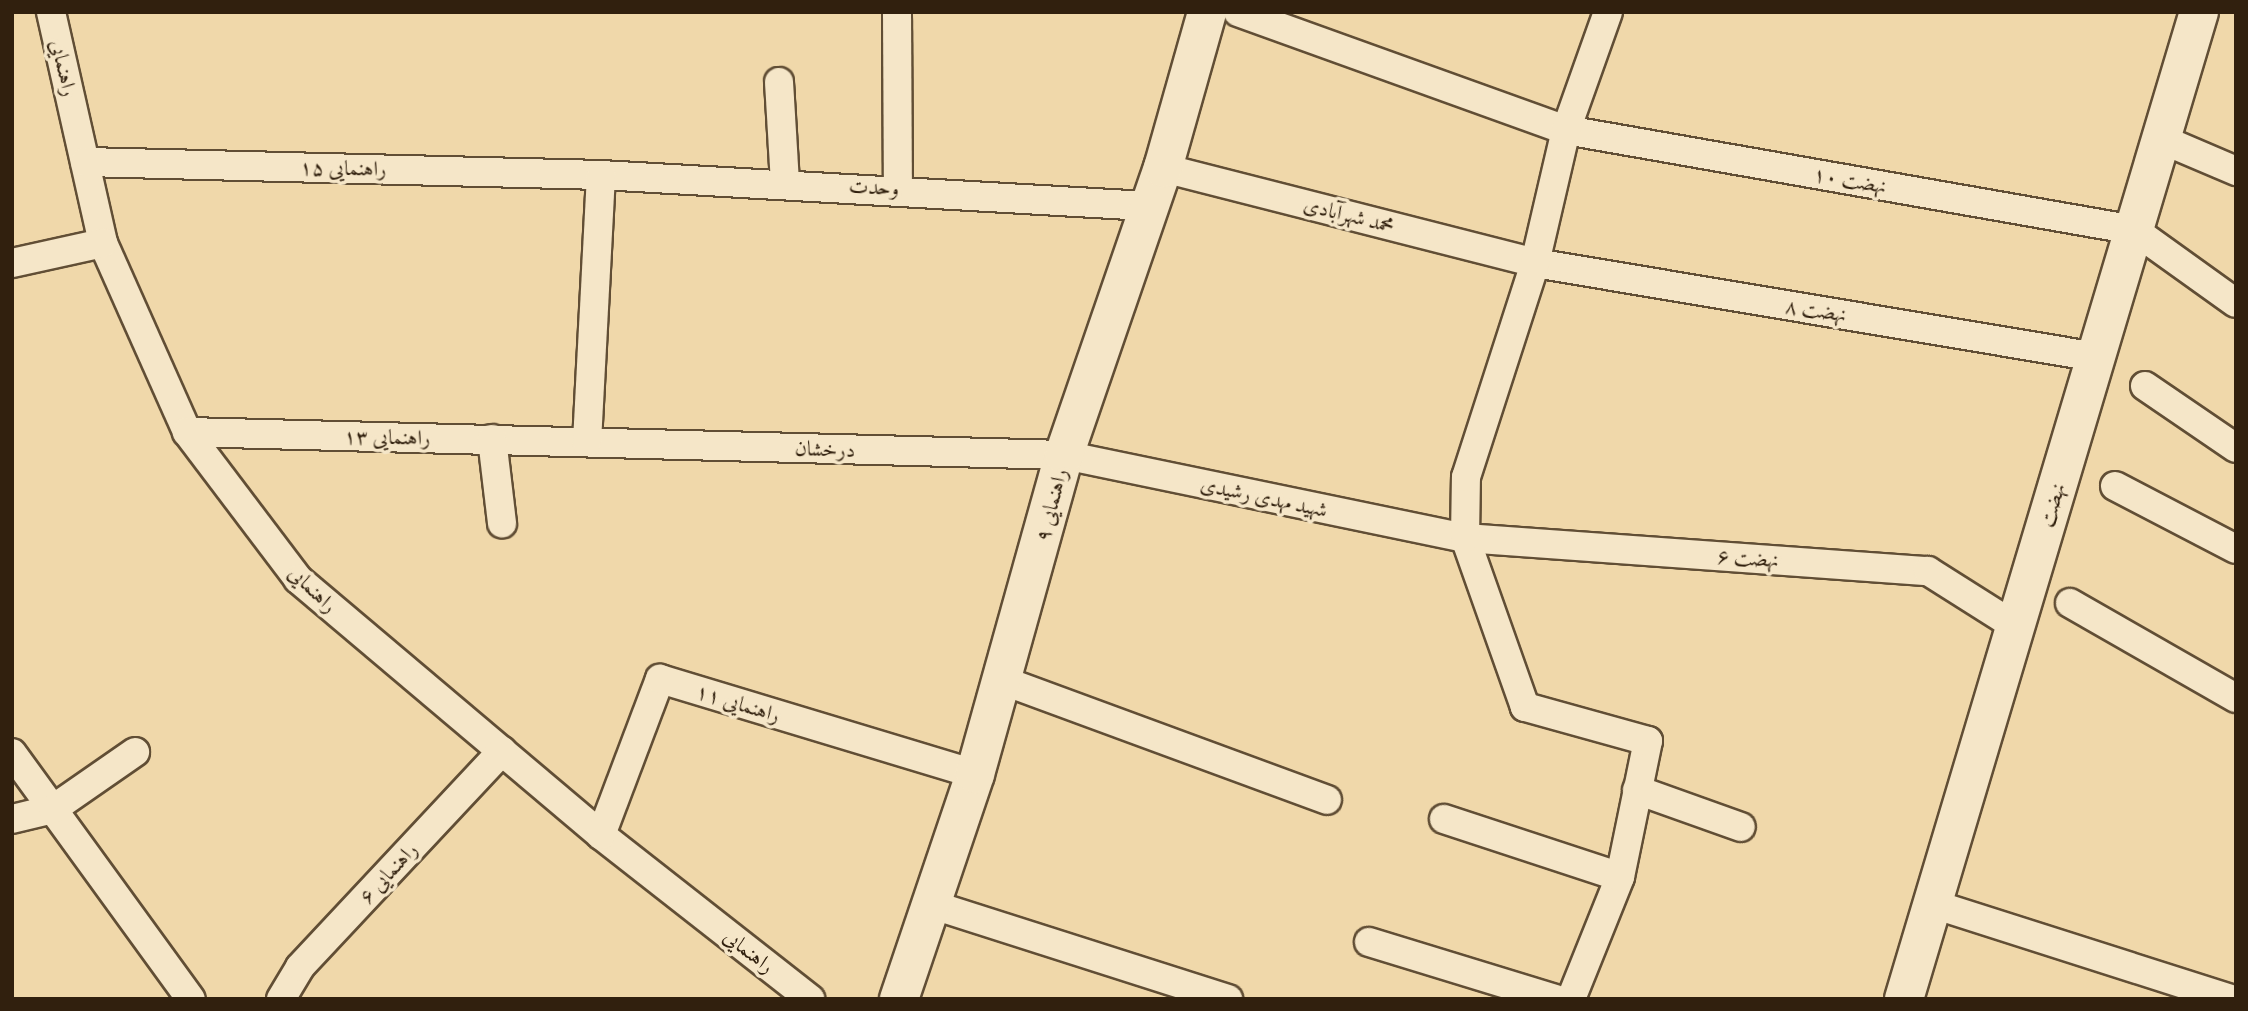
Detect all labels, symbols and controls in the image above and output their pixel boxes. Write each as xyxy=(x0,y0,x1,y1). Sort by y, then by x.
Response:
street label: راهنمایی xyxy=(45,37,83,99)
street label: راهنمایی ۱۵ xyxy=(300,155,386,181)
street label: نهضت ۱۰ xyxy=(1811,161,1889,199)
street label: وحدت xyxy=(848,173,900,201)
street label: محمد شهرآبادی xyxy=(1301,192,1397,238)
street label: نهضت ۸ xyxy=(1784,293,1848,327)
street label: راهنمایی ۱۳ xyxy=(344,424,430,450)
street label: درخشان xyxy=(794,435,856,463)
street label: راهنمایی ۹ xyxy=(1029,466,1073,544)
street label: شهید مهدی رشیدی xyxy=(1198,471,1330,523)
street label: نهضت xyxy=(2033,480,2071,530)
street label: نهضت ۶ xyxy=(1716,543,1780,573)
street label: راهنمایی xyxy=(284,560,342,618)
street label: راهنمایی ۱۱ xyxy=(693,678,783,728)
street label: راهنمایی ۶ xyxy=(353,837,423,909)
street label: راهنمایی xyxy=(719,923,779,979)

